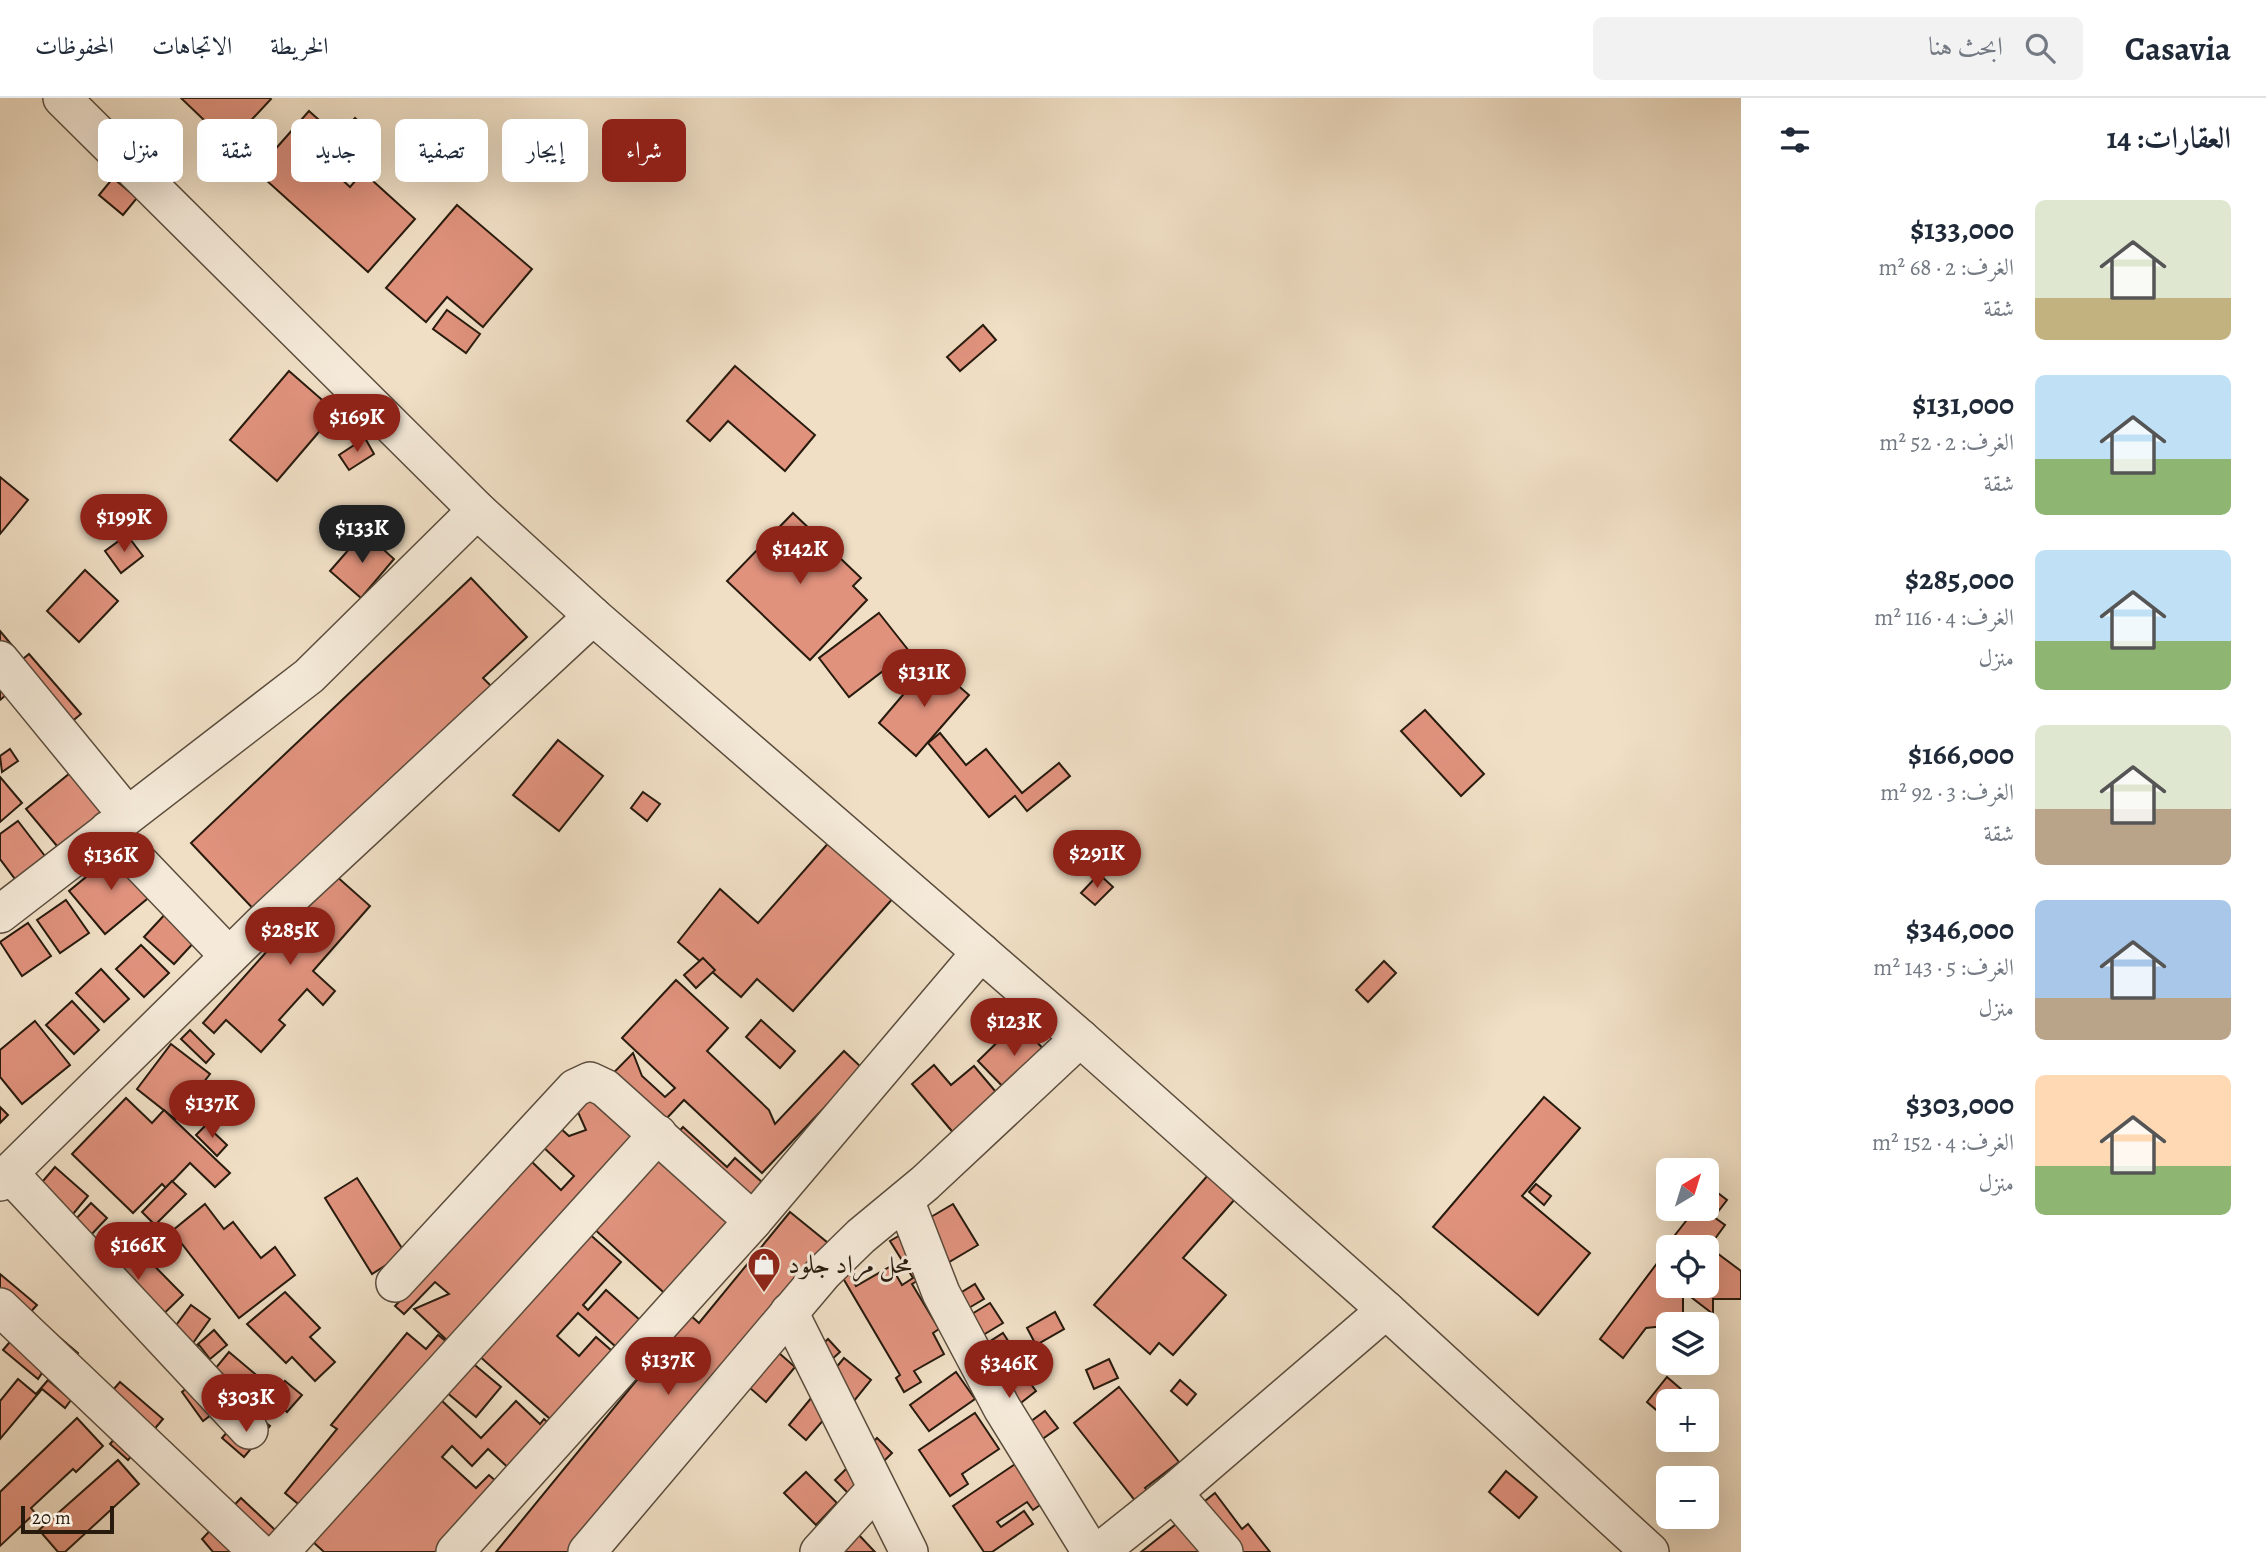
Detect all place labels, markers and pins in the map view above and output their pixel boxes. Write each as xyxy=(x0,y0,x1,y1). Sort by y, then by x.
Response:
pin: $169K xyxy=(308,394,406,454)
pin: $199K xyxy=(75,494,173,554)
pin: $133K xyxy=(313,505,411,565)
pin: $142K xyxy=(751,526,849,586)
pin: $131K xyxy=(875,650,973,709)
pin: $291K xyxy=(1048,830,1146,890)
pin: $136K xyxy=(62,832,160,892)
pin: $285K xyxy=(241,908,339,967)
pin: $123K xyxy=(965,998,1063,1058)
pin: $137K xyxy=(163,1080,261,1140)
pin: $166K xyxy=(89,1222,187,1282)
shop icon: محل مراد جلود xyxy=(745,1245,783,1294)
place label: محل مراد جلود xyxy=(788,1247,912,1282)
pin: $137K xyxy=(619,1338,717,1397)
pin: $346K xyxy=(960,1340,1058,1400)
pin: $303K xyxy=(197,1374,295,1434)

